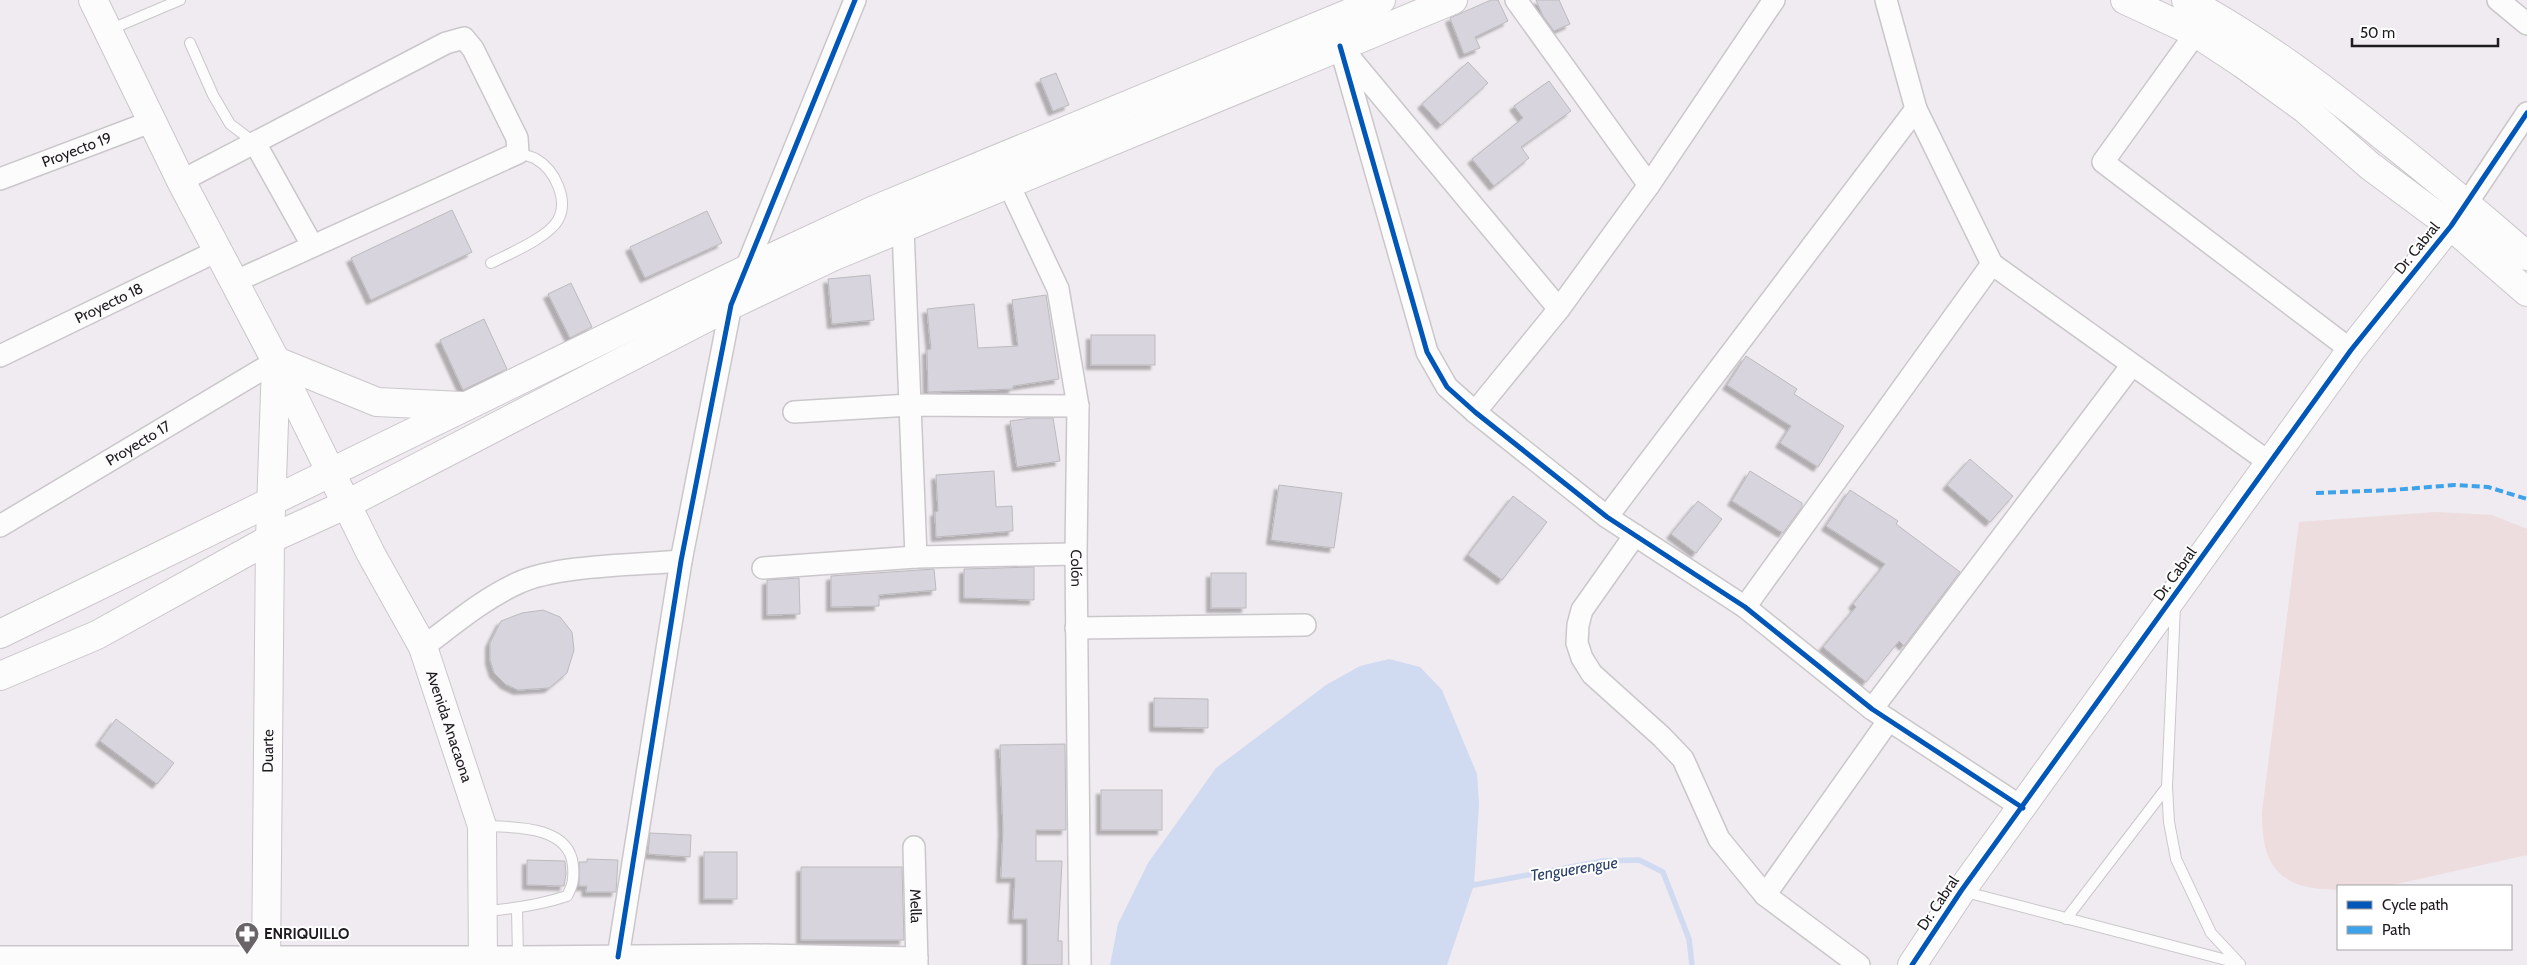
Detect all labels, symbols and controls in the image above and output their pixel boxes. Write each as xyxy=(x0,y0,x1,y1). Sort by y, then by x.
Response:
scale bar xyxy=(2352,15,2498,47)
text: 50 m xyxy=(2360,24,2395,42)
street label: Proyecto 19 xyxy=(39,129,114,171)
street label: Dr. Cabral xyxy=(2391,218,2444,278)
street label: Proyecto 18 xyxy=(72,279,146,327)
street label: Proyecto 17 xyxy=(103,417,174,470)
street label: Dr. Cabral xyxy=(2150,543,2201,604)
street label: Colón xyxy=(1067,549,1085,587)
street label: Avenida Anacaona xyxy=(422,668,476,785)
street label: Duarte xyxy=(259,729,277,773)
water label: Tenguerengue xyxy=(1529,853,1619,885)
street label: Dr. Cabral xyxy=(1913,872,1963,934)
legend xyxy=(2337,885,2512,950)
street label: Mella xyxy=(906,889,925,924)
text: Cycle path xyxy=(2382,896,2448,914)
pharmacy icon: ENRIQUILLO xyxy=(234,921,260,955)
text: Path xyxy=(2382,921,2411,939)
place label: ENRIQUILLO xyxy=(264,925,349,943)

